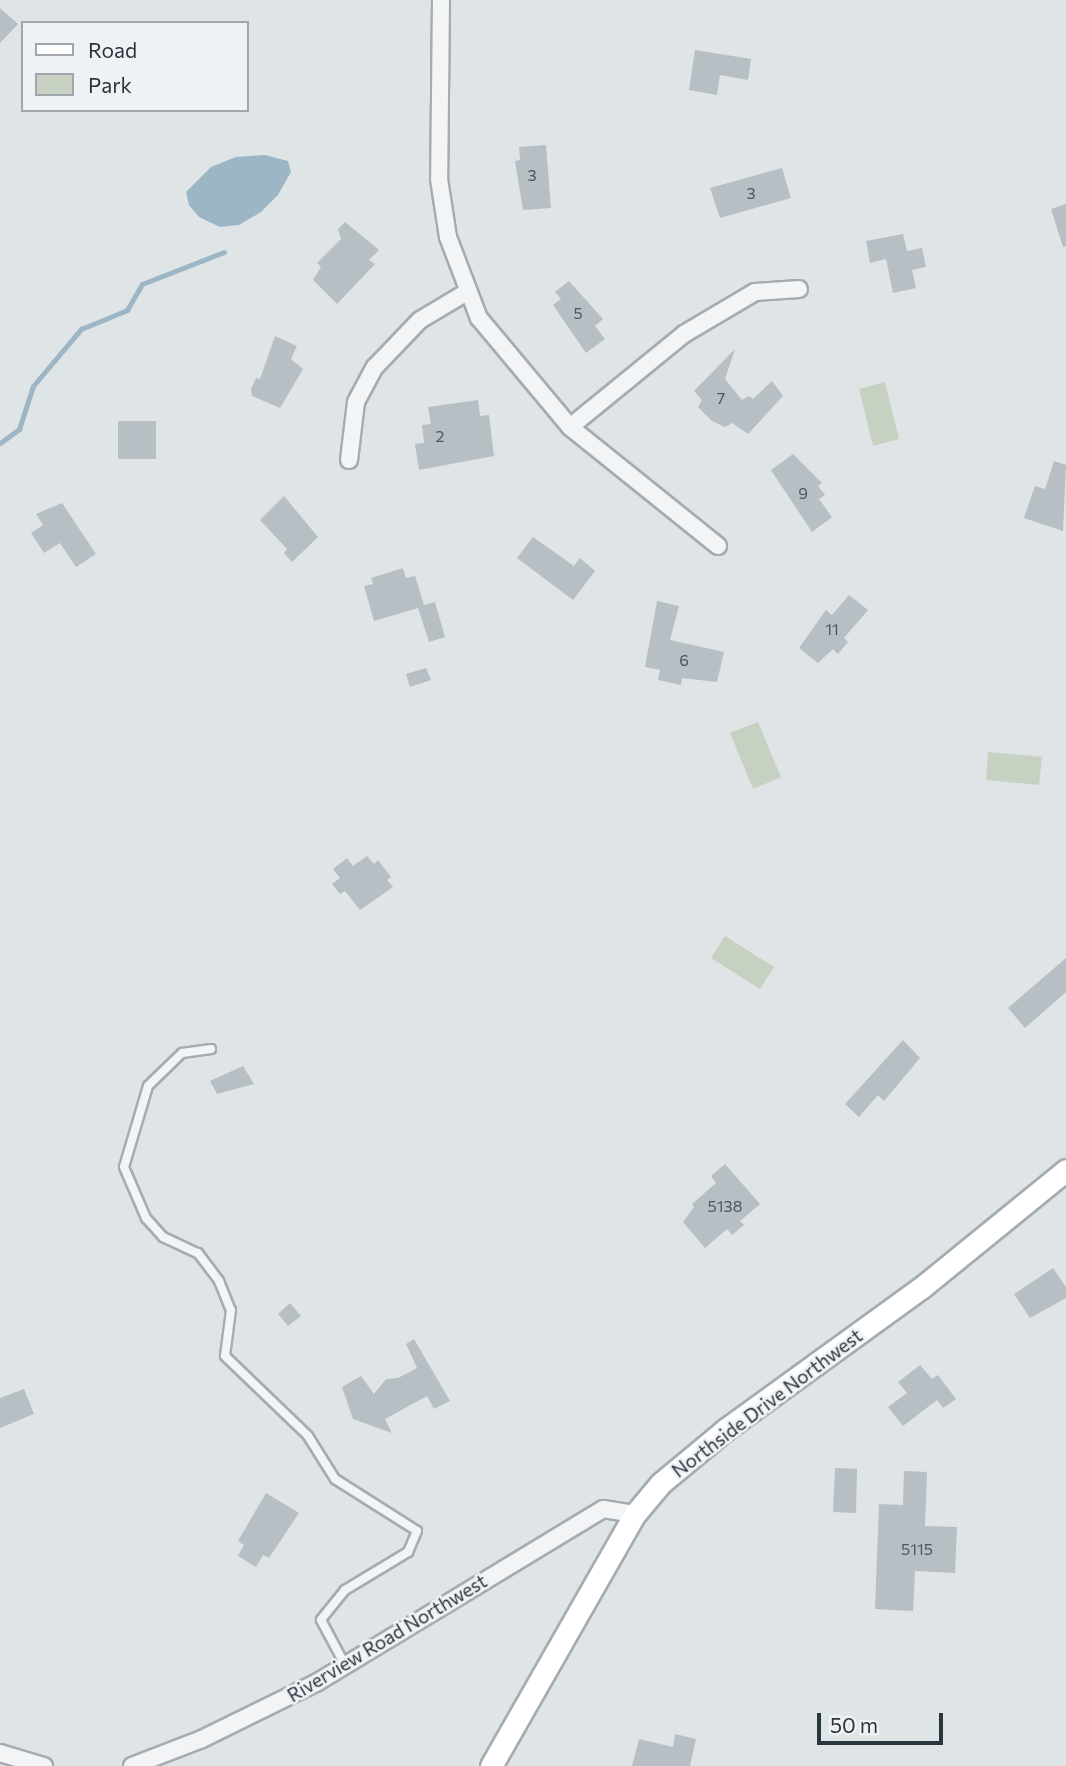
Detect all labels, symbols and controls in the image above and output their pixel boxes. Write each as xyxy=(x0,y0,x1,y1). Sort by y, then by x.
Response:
legend xyxy=(21,21,248,112)
text: Road xyxy=(88,37,137,62)
text: Park xyxy=(88,72,132,97)
house number: 3 xyxy=(527,165,537,185)
house number: 3 xyxy=(746,183,756,203)
house number: 5 xyxy=(573,303,583,323)
house number: 7 xyxy=(717,388,725,408)
house number: 2 xyxy=(436,426,444,446)
house number: 9 xyxy=(798,483,808,503)
house number: 11 xyxy=(825,619,839,639)
house number: 6 xyxy=(679,650,689,670)
house number: 5138 xyxy=(708,1196,742,1216)
street label: Northside Drive Northwest xyxy=(667,1324,867,1482)
house number: 5115 xyxy=(901,1539,933,1559)
street label: Riverview Road Northwest xyxy=(283,1569,491,1707)
scale bar xyxy=(821,1700,947,1744)
text: 50 m xyxy=(830,1712,878,1737)

